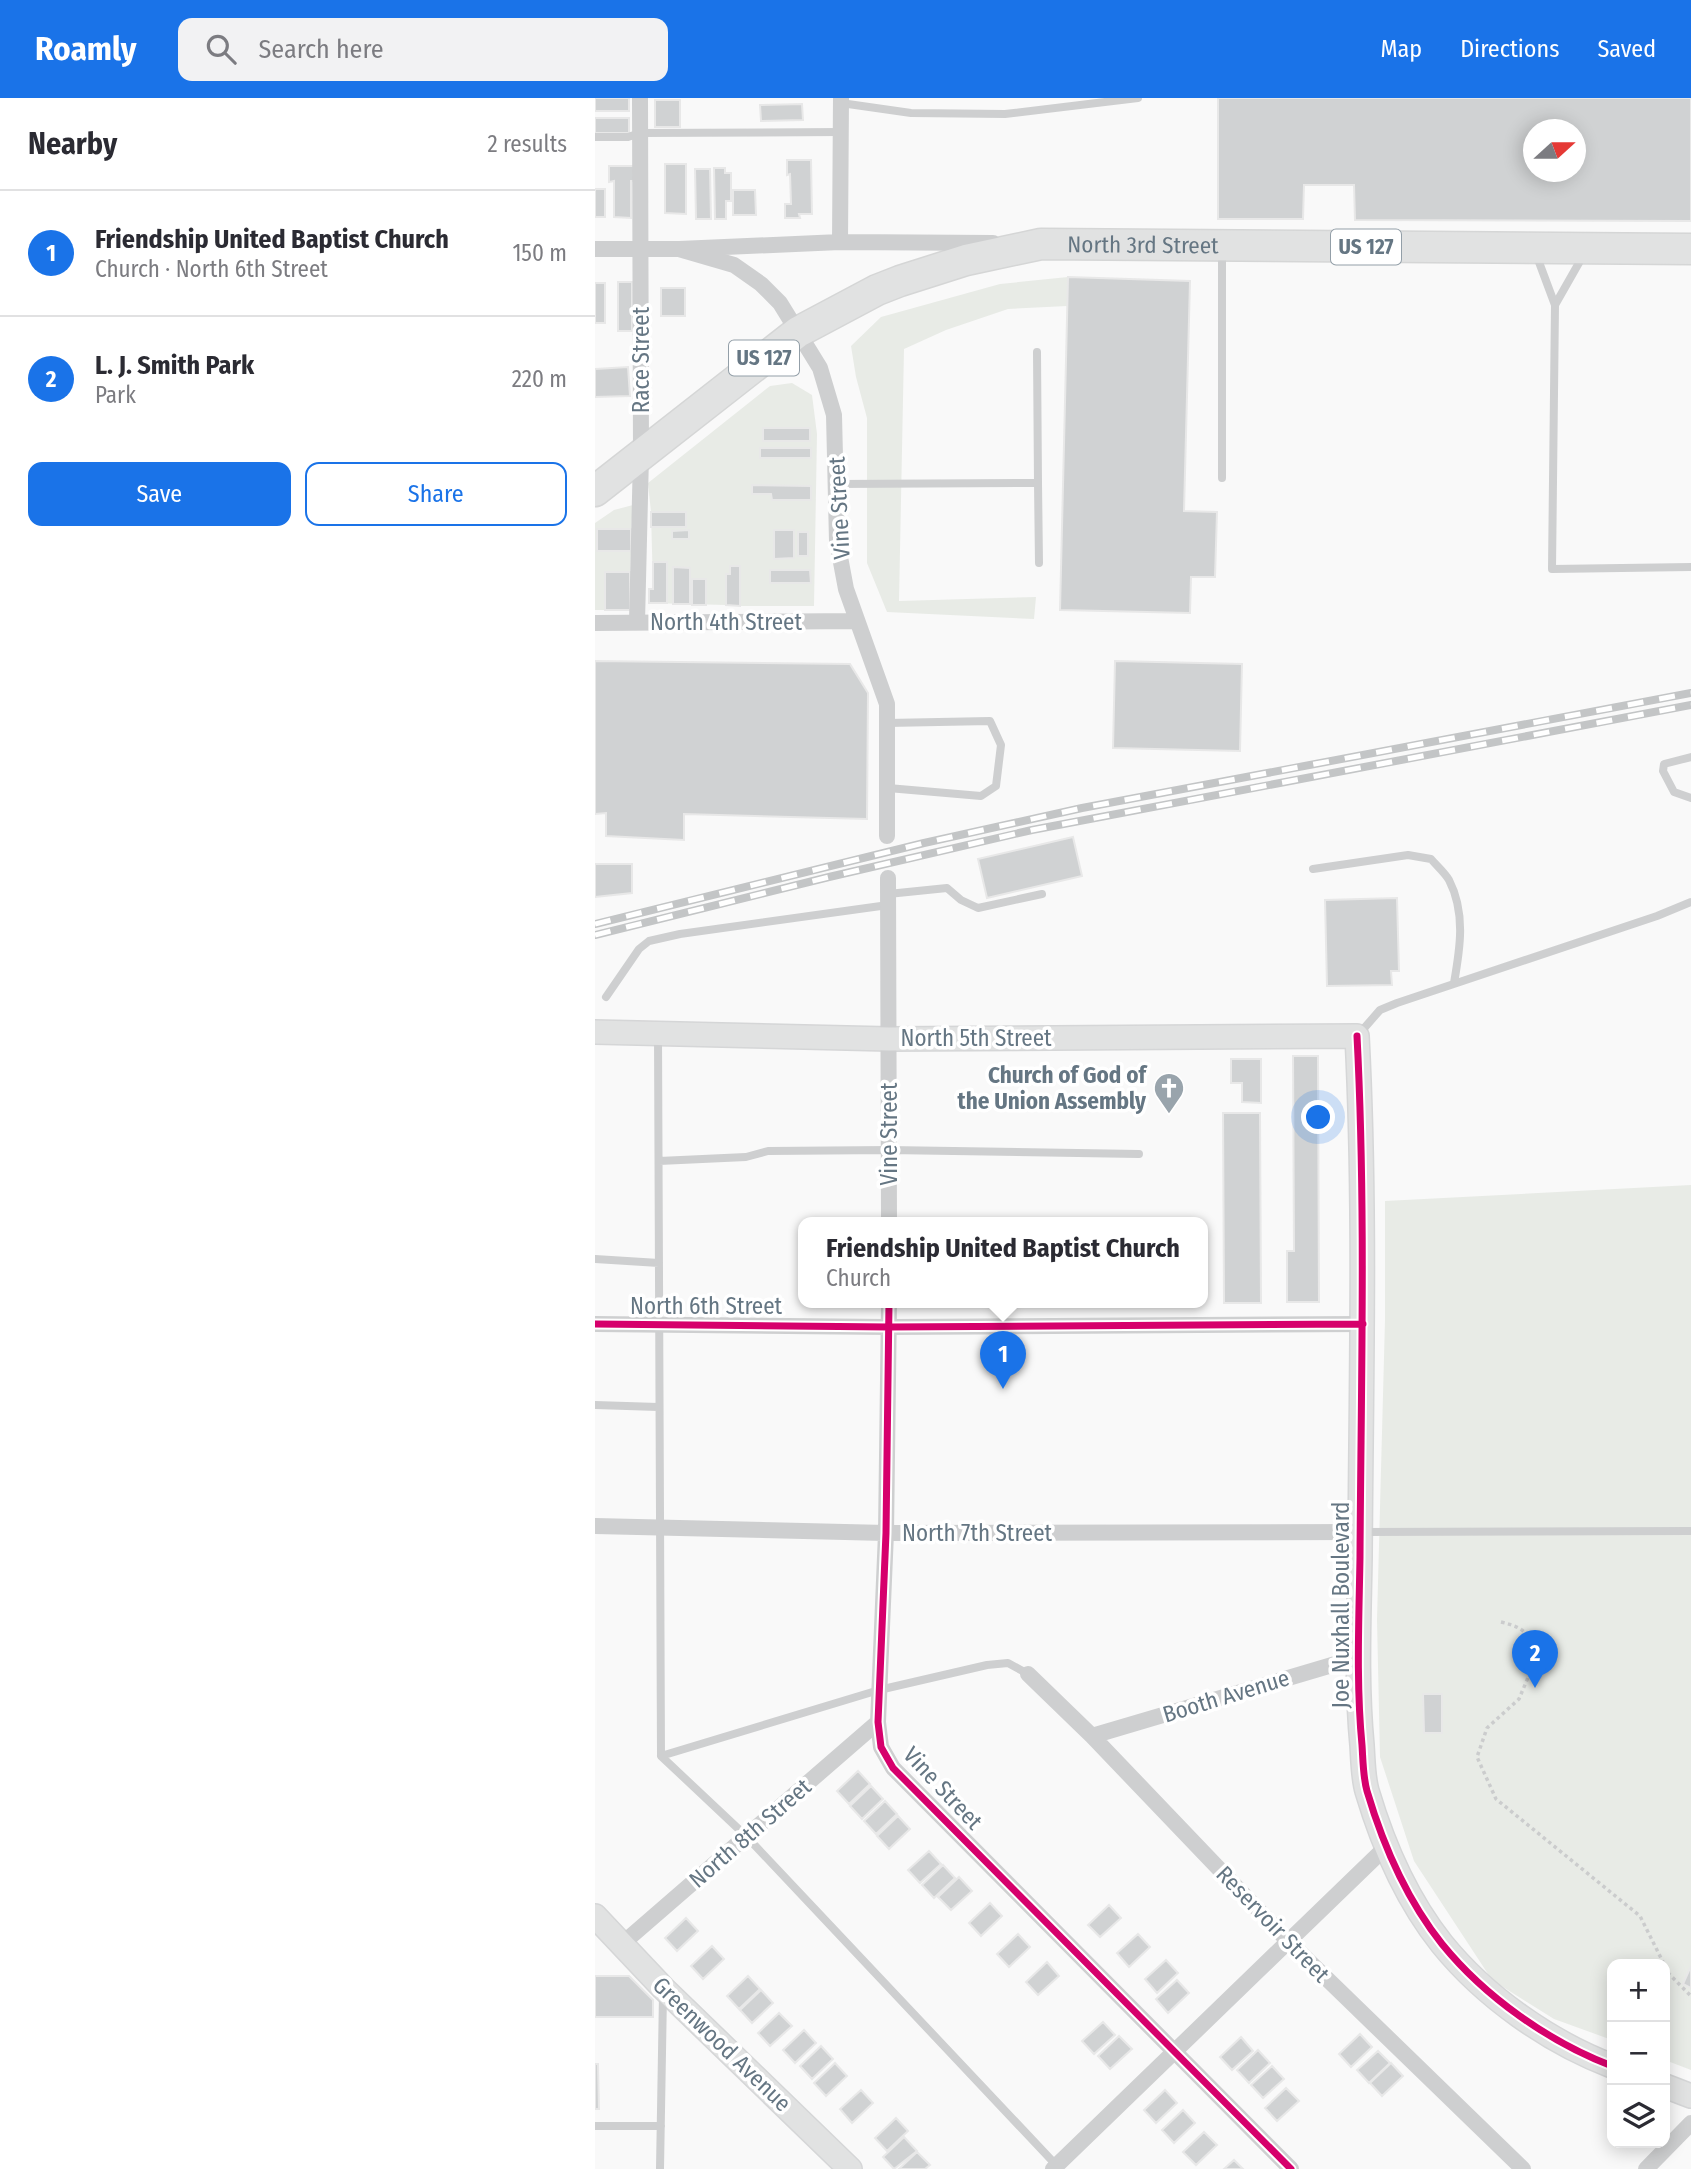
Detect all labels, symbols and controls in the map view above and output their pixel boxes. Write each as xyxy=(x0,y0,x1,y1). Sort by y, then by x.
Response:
search box xyxy=(178,18,668,81)
text: Roamly xyxy=(35,29,136,69)
icon: search xyxy=(202,30,240,68)
text: Search here xyxy=(258,34,384,65)
text: Map xyxy=(1381,35,1422,63)
text: Directions xyxy=(1460,35,1559,63)
text: Saved xyxy=(1597,35,1656,63)
north arrow xyxy=(1523,119,1586,182)
text: Nearby xyxy=(28,126,117,162)
text: 2 results xyxy=(487,130,567,158)
text: Friendship United Baptist Church xyxy=(95,224,449,255)
street label: North 3rd Street xyxy=(1067,230,1219,259)
road number: US 127 xyxy=(1331,230,1401,264)
text: 1 xyxy=(46,239,56,267)
text: 150 m xyxy=(512,239,567,267)
text: Church · North 6th Street xyxy=(95,255,328,283)
street label: Race Street xyxy=(627,306,655,413)
road number: US 127 xyxy=(729,341,799,376)
text: L. J. Smith Park xyxy=(95,350,254,381)
text: 2 xyxy=(46,365,56,393)
text: 220 m xyxy=(512,365,567,393)
text: Park xyxy=(95,381,136,409)
street label: Vine Street xyxy=(822,455,856,560)
button: Save xyxy=(28,462,291,526)
button: Share xyxy=(305,462,567,526)
street label: North 4th Street xyxy=(650,608,802,636)
street label: North 5th Street xyxy=(900,1024,1052,1052)
place label: Church of God of the Union Assembly xyxy=(958,1061,1148,1115)
church icon: Church of God of the Union Assembly xyxy=(1152,1071,1186,1115)
street label: Vine Street xyxy=(875,1082,903,1185)
your location xyxy=(1301,1100,1335,1134)
popup xyxy=(798,1217,1208,1308)
text: Friendship United Baptist Church xyxy=(826,1233,1180,1264)
text: Church xyxy=(826,1264,891,1292)
street label: North 6th Street xyxy=(630,1292,783,1320)
pin: 1 xyxy=(980,1331,1026,1389)
street label: Joe Nuxhall Boulevard xyxy=(1327,1502,1355,1708)
street label: North 7th Street xyxy=(902,1519,1052,1547)
pin: 2 xyxy=(1512,1630,1558,1688)
street label: Booth Avenue xyxy=(1159,1663,1293,1729)
street label: Vine Street xyxy=(898,1741,989,1836)
street label: North 8th Street xyxy=(683,1772,817,1894)
street label: Reservoir Street xyxy=(1211,1860,1336,1988)
map controls xyxy=(1607,1959,1670,2148)
button: + xyxy=(1607,1959,1670,2022)
street label: Greenwood Avenue xyxy=(647,1971,797,2117)
button: − xyxy=(1607,2022,1670,2085)
button: layers xyxy=(1607,2085,1670,2148)

